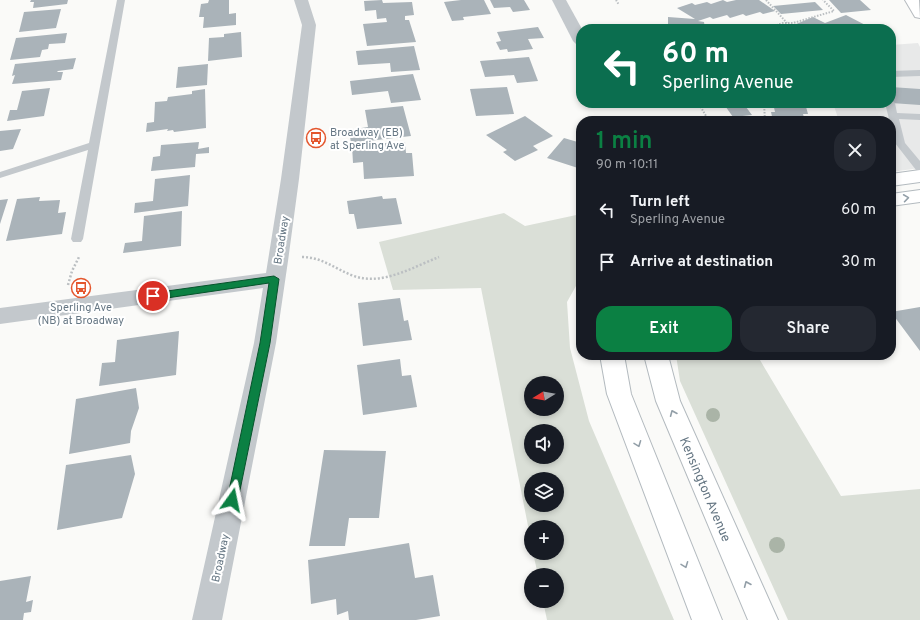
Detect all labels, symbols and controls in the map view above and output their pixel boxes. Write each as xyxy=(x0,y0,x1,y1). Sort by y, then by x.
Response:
text: 60 m xyxy=(662,37,729,73)
icon: left xyxy=(596,40,648,92)
text: Sperling Avenue xyxy=(662,72,794,95)
place label: Broadway (EB) at Sperling Ave xyxy=(330,126,404,153)
bus stop icon: Broadway (EB) at Sperling Ave xyxy=(305,127,327,149)
text: 1 min xyxy=(596,127,653,157)
button: close xyxy=(834,129,876,171)
text: 90 m · 10:11 xyxy=(596,157,658,173)
text: Turn left xyxy=(630,193,690,212)
one-way arrow xyxy=(902,194,909,203)
icon: left xyxy=(596,199,618,221)
text: 60 m xyxy=(841,201,876,220)
text: Sperling Avenue xyxy=(630,212,725,228)
street label: Broadway xyxy=(271,215,293,265)
icon: arrive xyxy=(596,251,618,273)
text: Arrive at destination xyxy=(630,253,773,272)
text: 30 m xyxy=(841,253,876,272)
bus stop icon: Sperling Ave (NB) at Broadway xyxy=(70,277,92,299)
pin xyxy=(136,279,170,313)
icon: arrive xyxy=(142,285,164,307)
place label: Sperling Ave (NB) at Broadway xyxy=(38,301,124,328)
button: Exit xyxy=(596,306,732,352)
button: Share xyxy=(740,306,876,352)
north arrow xyxy=(524,376,564,416)
map controls xyxy=(524,376,564,608)
one-way arrow xyxy=(670,410,678,417)
button: sound xyxy=(524,424,564,464)
street label: Kensington Avenue xyxy=(675,435,733,545)
one-way arrow xyxy=(633,439,641,447)
button: layers xyxy=(524,472,564,512)
position arrow xyxy=(211,479,253,521)
button: + xyxy=(524,520,564,560)
street label: Broadway xyxy=(209,533,233,584)
one-way arrow xyxy=(681,561,689,568)
button: − xyxy=(524,568,564,608)
one-way arrow xyxy=(744,581,752,589)

